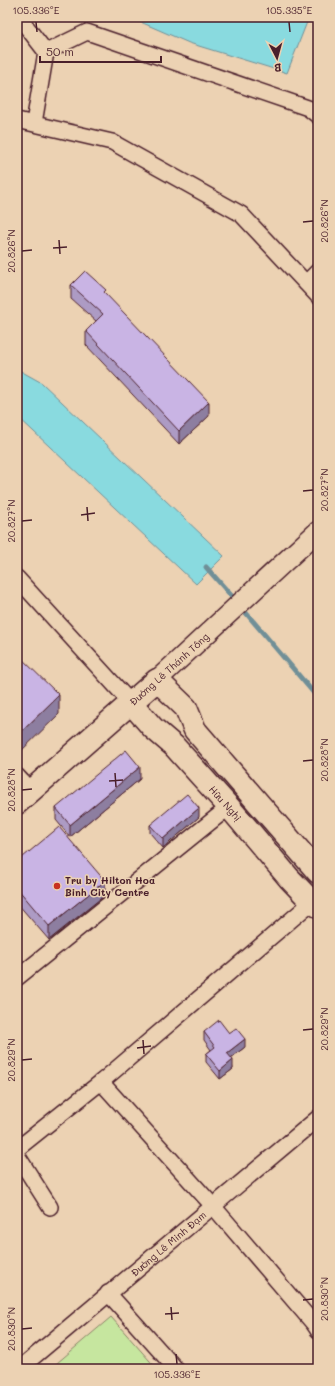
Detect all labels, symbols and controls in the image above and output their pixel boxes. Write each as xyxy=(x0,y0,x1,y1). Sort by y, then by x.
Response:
text: 105.336°E xyxy=(13,3,60,17)
text: 105.335°E xyxy=(266,3,313,17)
scale bar xyxy=(40,38,161,64)
north arrow xyxy=(257,38,297,78)
text: 50 m xyxy=(46,43,74,59)
text: B xyxy=(274,61,283,76)
text: 20.826°N xyxy=(317,199,331,243)
text: 20.826°N xyxy=(4,229,18,273)
text: 20.827°N xyxy=(317,468,331,512)
text: 20.827°N xyxy=(4,499,18,543)
street label: Đường Lê Thánh Tông xyxy=(126,629,212,708)
text: 20.828°N xyxy=(317,738,331,782)
text: 20.828°N xyxy=(4,768,18,812)
street label: Hữu Nghị xyxy=(206,782,245,824)
place label: Tru by Hilton Hoa Binh City Centre xyxy=(65,873,155,899)
marker: Tru by Hilton Hoa Binh City Centre xyxy=(52,881,62,891)
text: 20.829°N xyxy=(317,1007,331,1051)
text: 20.829°N xyxy=(4,1038,18,1082)
street label: Đường Lê Minh Đạm xyxy=(128,1208,209,1279)
text: 20.830°N xyxy=(317,1277,331,1321)
text: 20.830°N xyxy=(4,1307,18,1351)
text: 105.336°E xyxy=(154,1367,201,1381)

